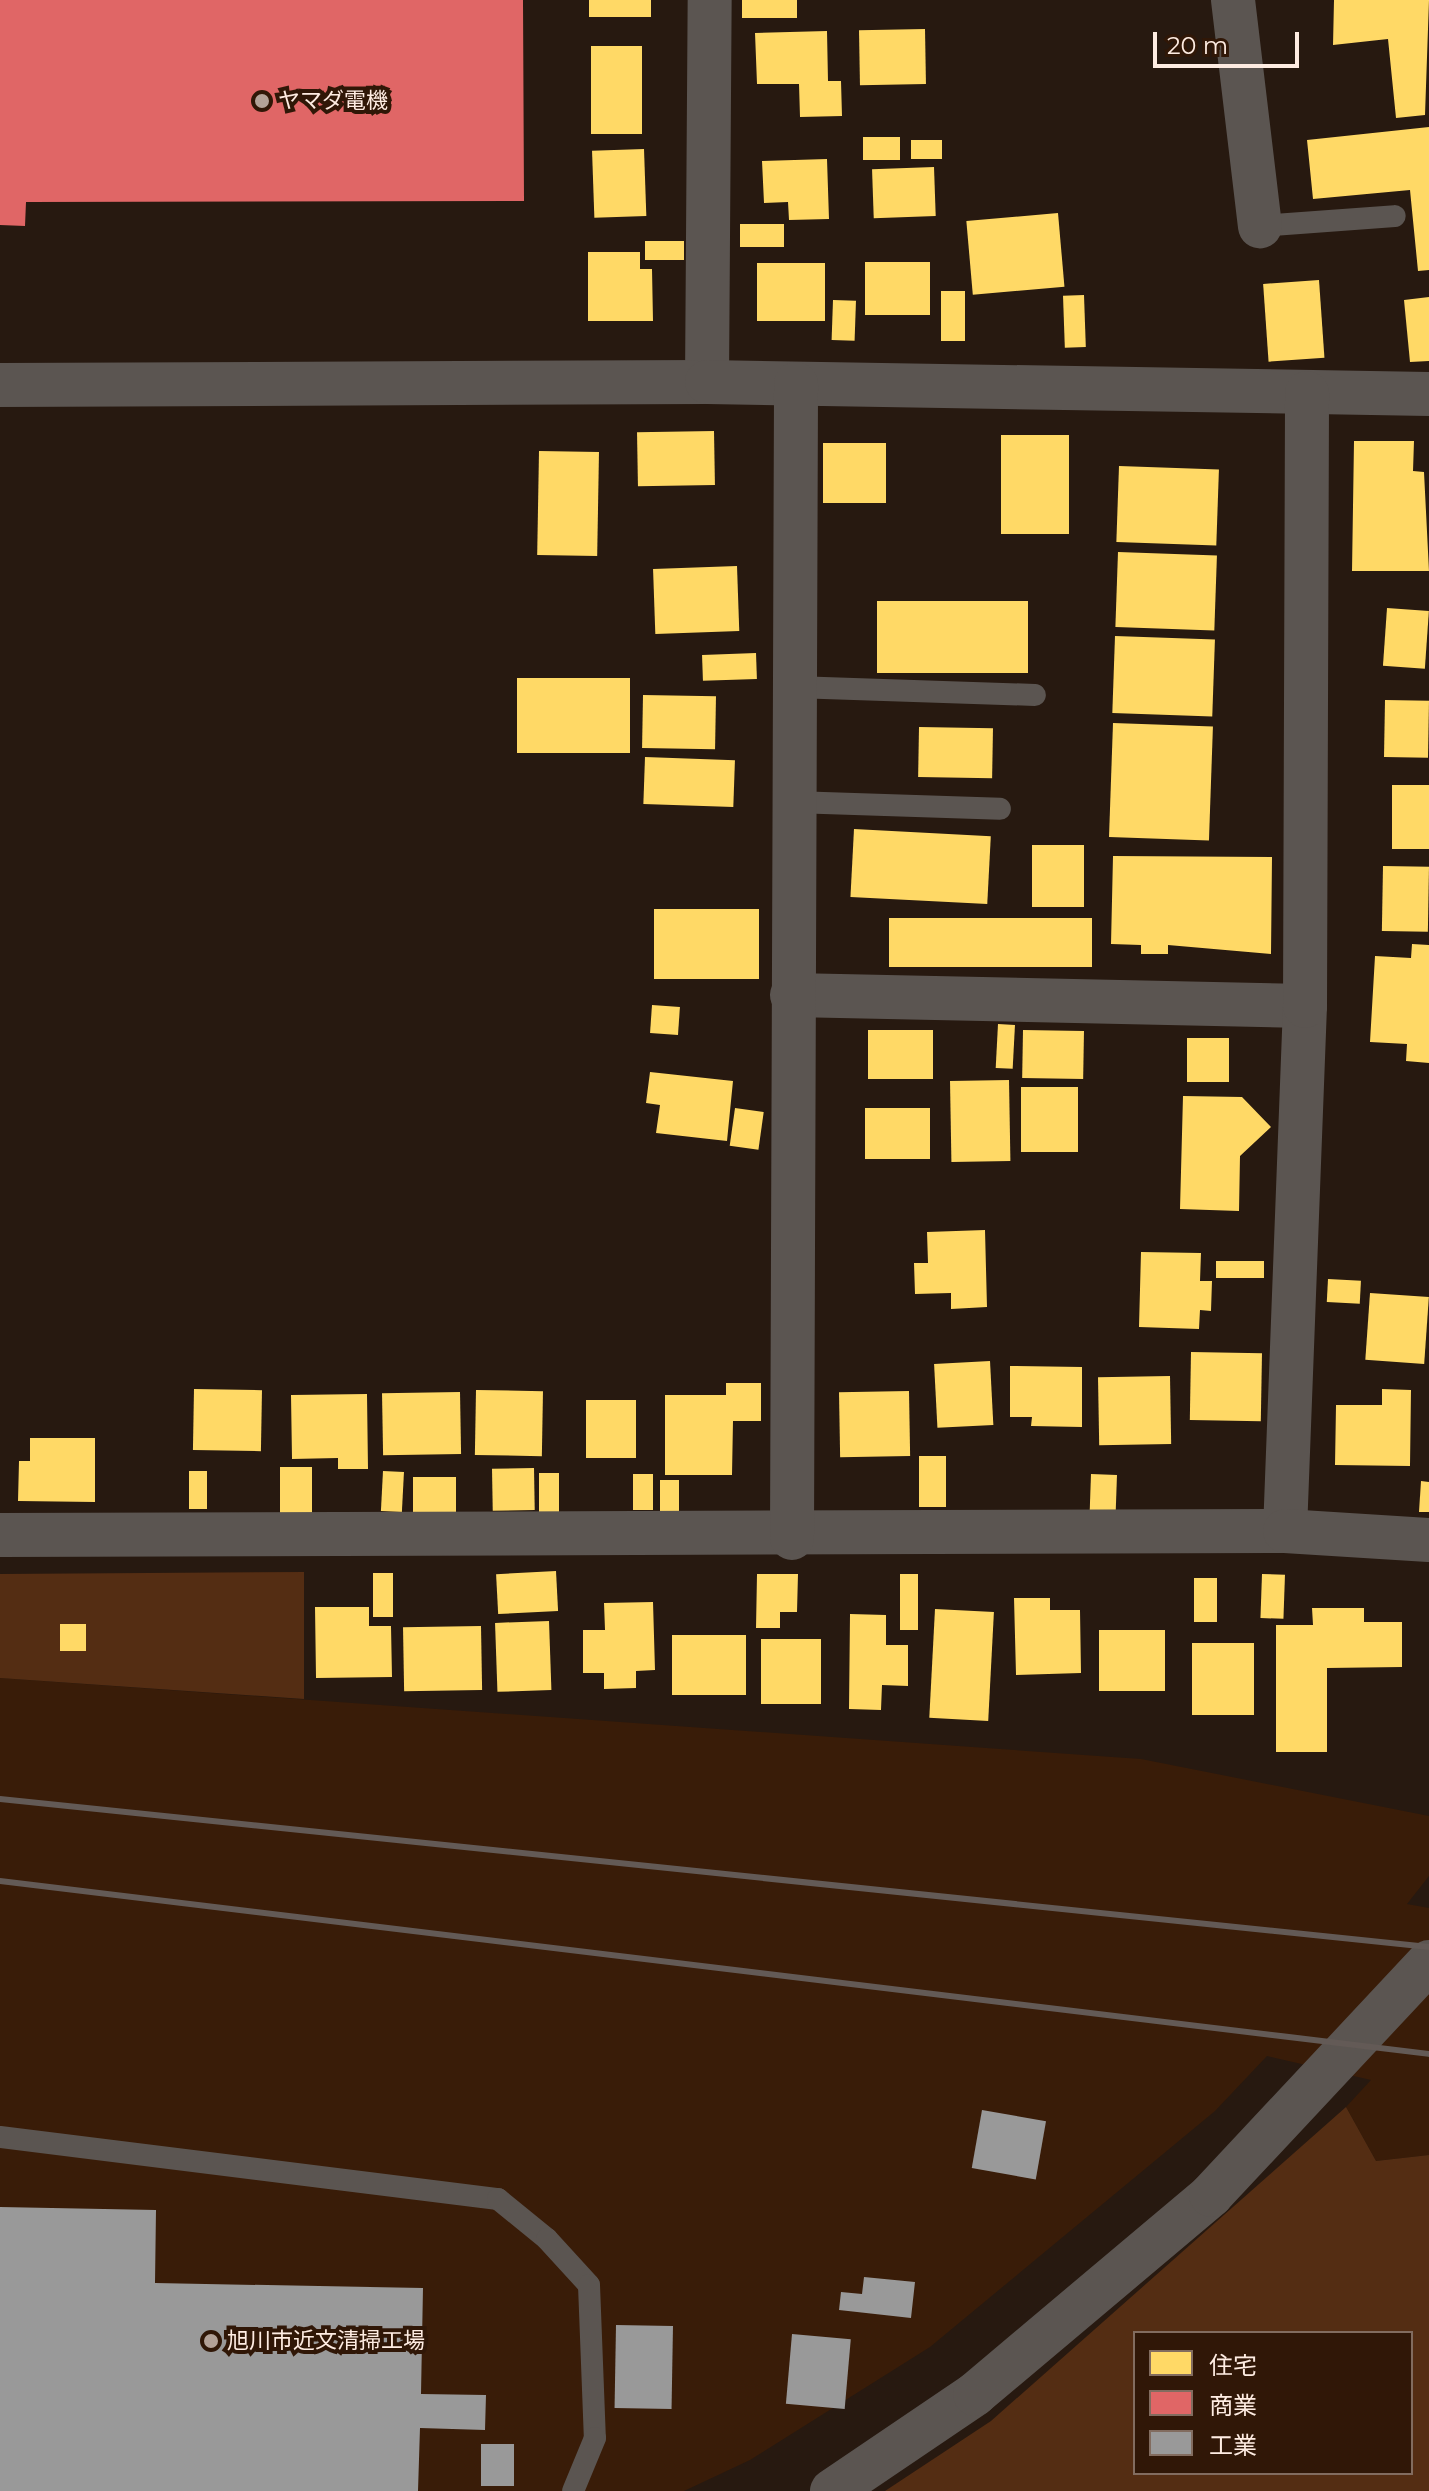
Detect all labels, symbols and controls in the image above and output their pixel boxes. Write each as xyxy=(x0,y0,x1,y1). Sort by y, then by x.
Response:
scale bar xyxy=(1157,16,1303,66)
text: 20 m xyxy=(1167,31,1228,60)
place label: ヤマダ電機 xyxy=(278,88,388,114)
marker: ヤマダ電機 xyxy=(253,92,271,110)
place label: 旭川市近文清掃工場 xyxy=(227,2328,425,2354)
legend xyxy=(1133,2331,1413,2475)
marker: 旭川市近文清掃工場 xyxy=(202,2332,220,2350)
text: 住宅 xyxy=(1209,2351,1257,2380)
text: 商業 xyxy=(1209,2391,1257,2420)
text: 工業 xyxy=(1209,2431,1257,2460)

